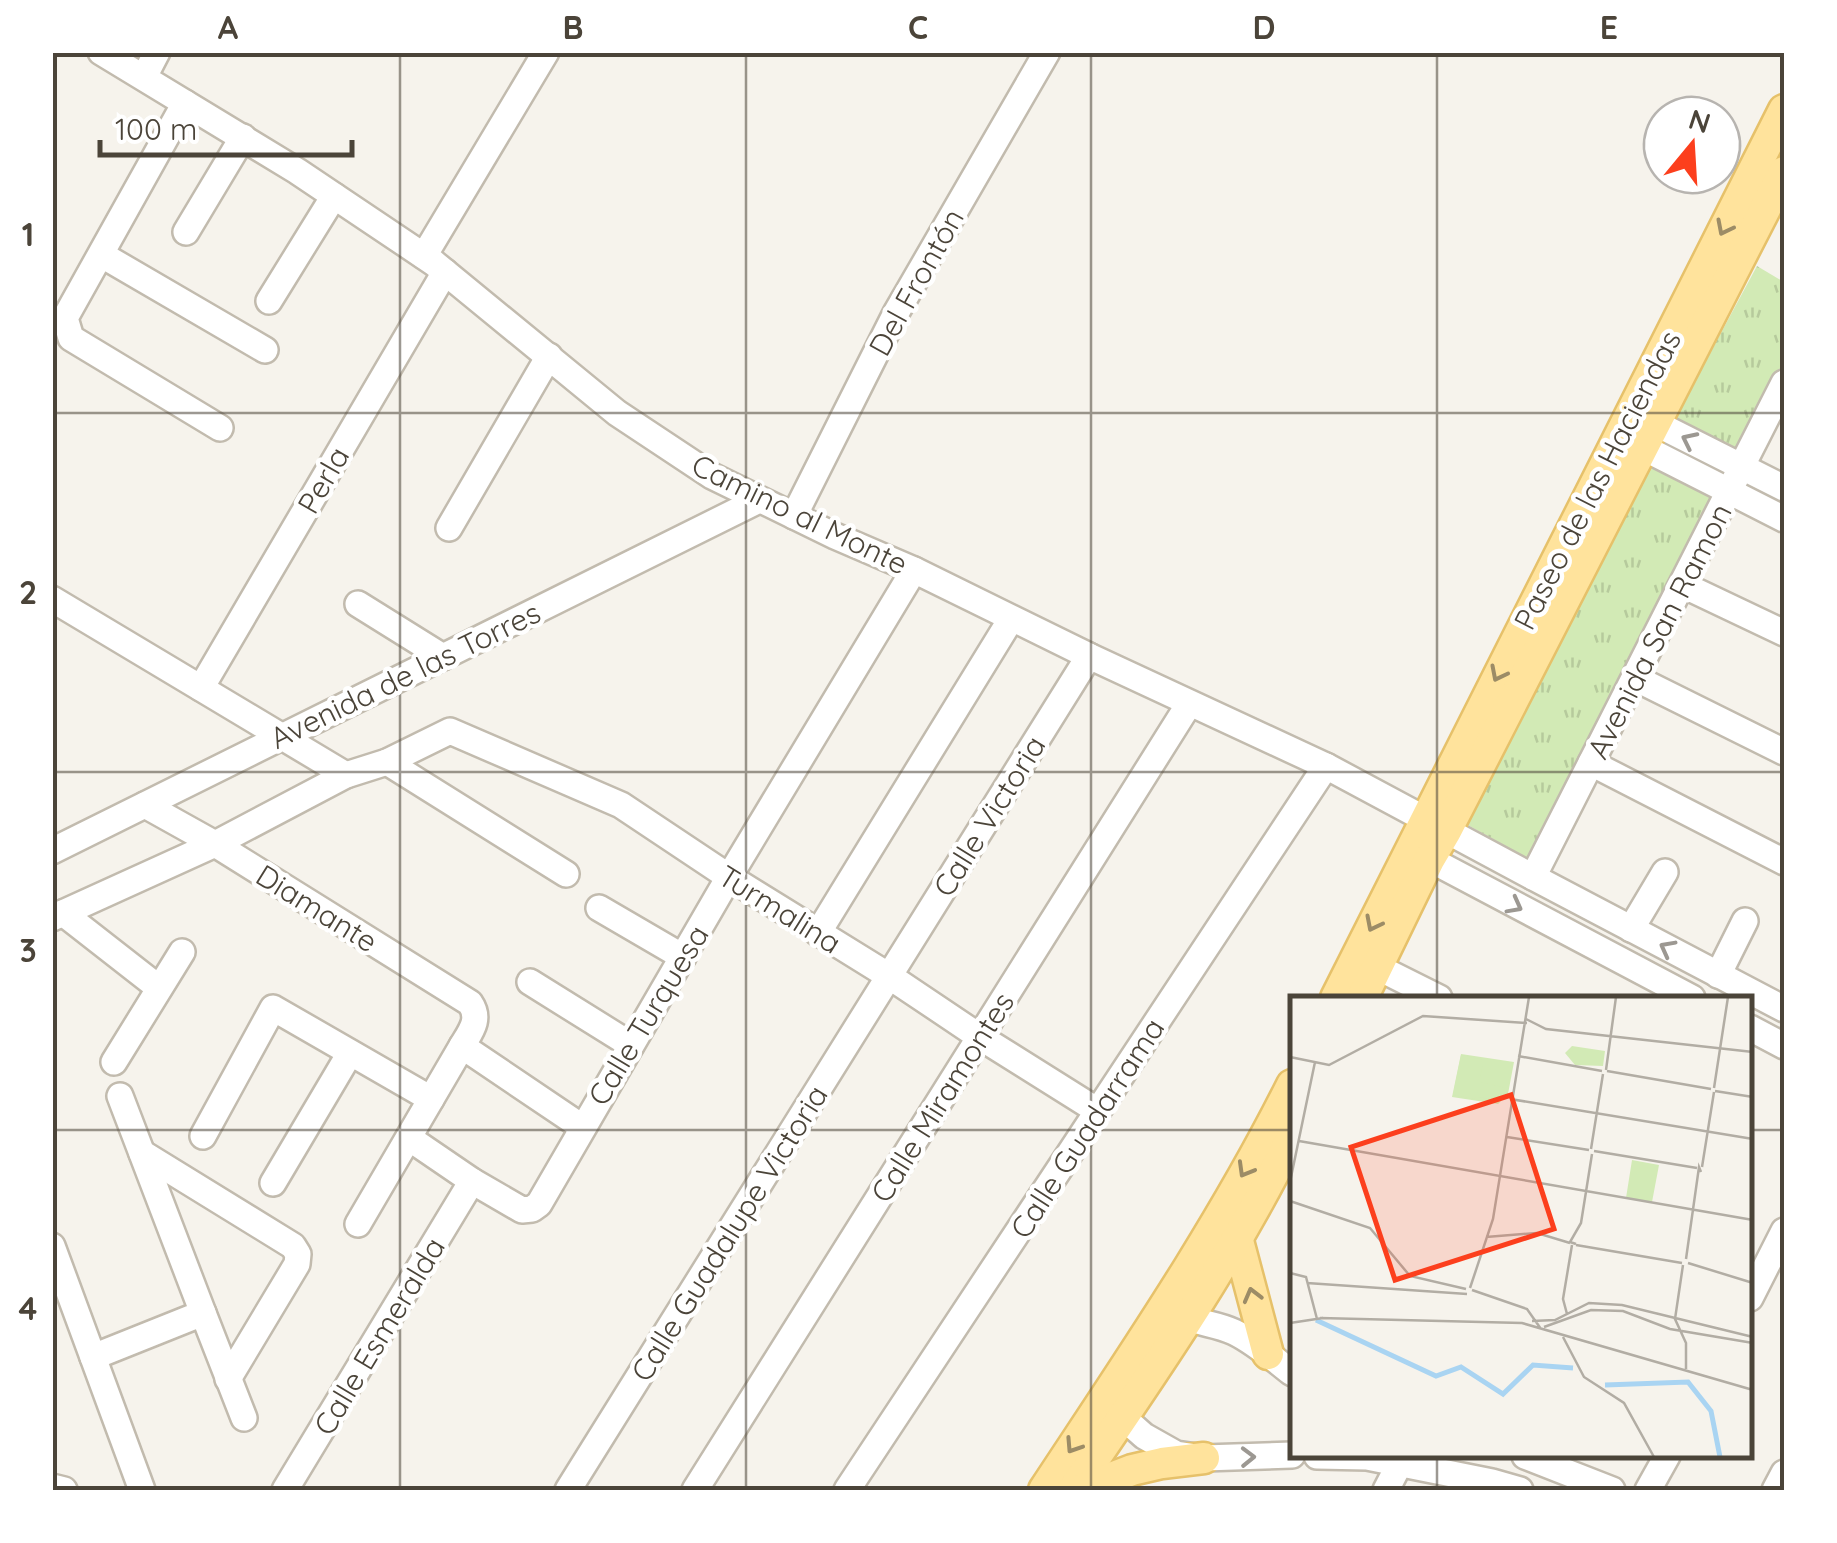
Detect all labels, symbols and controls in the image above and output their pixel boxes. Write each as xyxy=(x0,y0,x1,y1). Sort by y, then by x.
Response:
text: A xyxy=(218,7,239,47)
text: B xyxy=(563,7,583,47)
text: C xyxy=(908,7,928,47)
text: D xyxy=(1253,7,1275,47)
text: E xyxy=(1600,7,1618,47)
scale bar xyxy=(100,95,352,157)
north arrow xyxy=(1642,95,1742,195)
text: N xyxy=(1685,101,1715,141)
text: 100 m xyxy=(115,110,197,148)
street label: Del Frontón xyxy=(860,202,972,362)
text: 1 xyxy=(22,214,34,254)
one-way arrow xyxy=(1717,218,1737,236)
street label: Paseo de las Haciendas xyxy=(1505,324,1689,636)
one-way arrow xyxy=(1681,432,1699,452)
street label: Perla xyxy=(289,440,357,520)
street label: Camino al Monte xyxy=(686,445,914,583)
street label: Avenida San Ramon xyxy=(1578,497,1740,765)
text: 2 xyxy=(19,572,37,612)
street label: Avenida de las Torres xyxy=(264,593,546,757)
one-way arrow xyxy=(1490,664,1510,682)
street label: Calle Victoria xyxy=(924,728,1054,904)
street label: Diamante xyxy=(249,856,385,960)
street label: Turmalina xyxy=(712,856,848,962)
one-way arrow xyxy=(1505,893,1523,913)
one-way arrow xyxy=(1366,913,1385,931)
street label: Calle Turquesa xyxy=(579,918,717,1112)
text: 3 xyxy=(19,930,37,970)
one-way arrow xyxy=(1659,941,1677,960)
street label: Calle Miramontes xyxy=(862,985,1022,1209)
inset map xyxy=(1290,996,1752,1458)
street label: Calle Guadarrama xyxy=(1002,1011,1172,1245)
street label: Calle Guadalupe Victoria xyxy=(622,1078,836,1388)
one-way arrow xyxy=(1238,1160,1258,1178)
street label: Calle Esmeralda xyxy=(305,1230,453,1442)
one-way arrow xyxy=(1243,1287,1264,1305)
text: 4 xyxy=(19,1288,38,1328)
one-way arrow xyxy=(1067,1434,1085,1453)
one-way arrow xyxy=(1240,1446,1256,1467)

